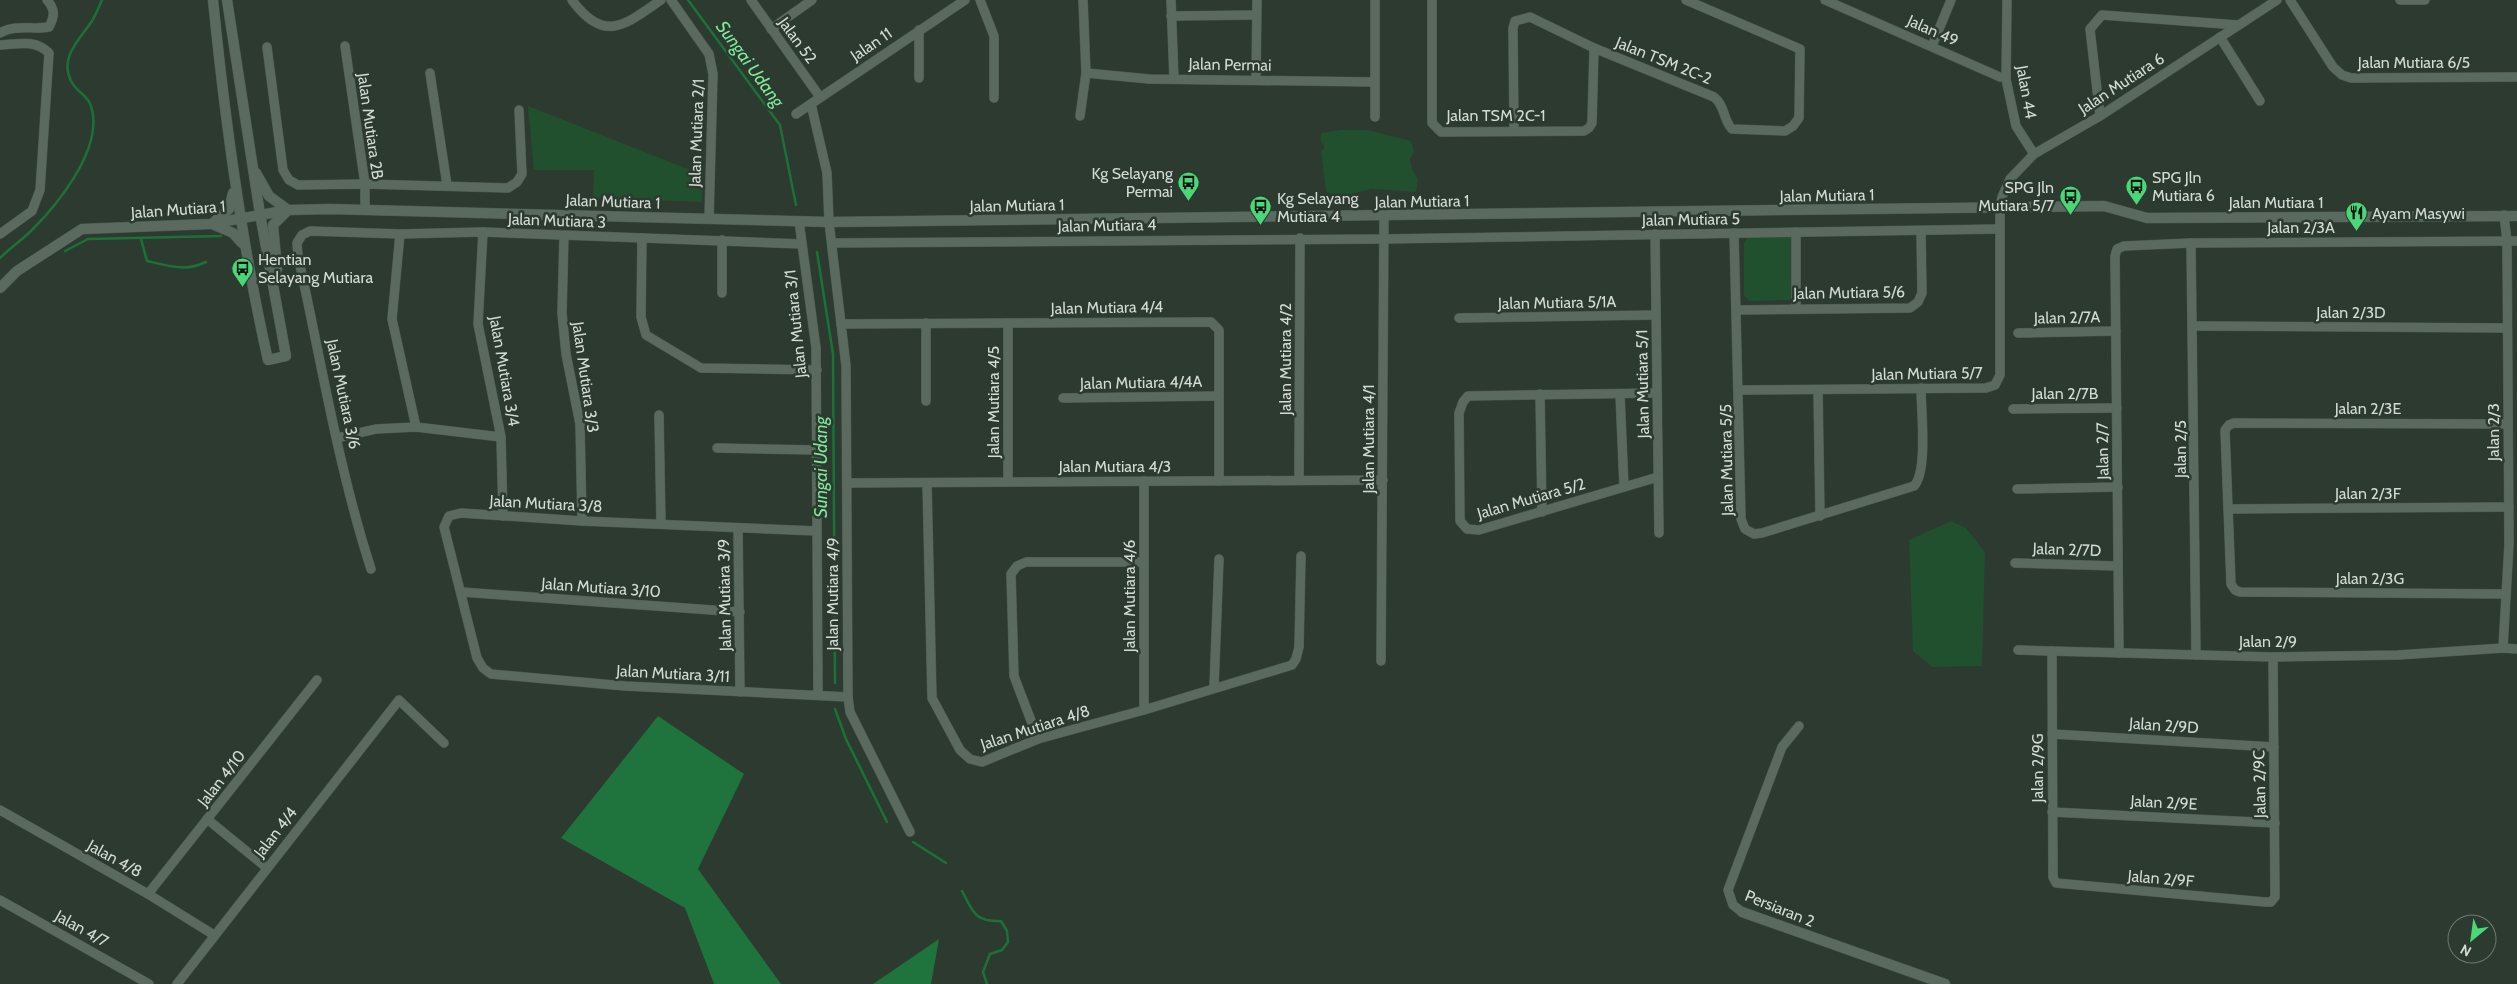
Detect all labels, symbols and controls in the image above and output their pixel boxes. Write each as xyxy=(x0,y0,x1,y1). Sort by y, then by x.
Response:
street label: Jalan 49 xyxy=(1903,10,1961,50)
street label: Jalan 52 xyxy=(774,13,821,67)
water label: Sungai Udang xyxy=(711,16,789,112)
street label: Jalan 11 xyxy=(846,24,896,66)
street label: Jalan TSM 2C-2 xyxy=(1612,32,1715,88)
street label: Jalan Mutiara 6 xyxy=(2074,49,2168,119)
street label: Jalan Mutiara 6/5 xyxy=(2357,53,2470,72)
street label: Jalan Permai xyxy=(1187,54,1272,75)
street label: Jalan 44 xyxy=(2012,63,2041,120)
street label: Jalan Mutiara 2B xyxy=(353,71,387,181)
street label: Jalan Mutiara 2/1 xyxy=(685,79,708,188)
street label: Jalan TSM 2C-1 xyxy=(1445,106,1546,125)
place label: Kg Selayang Permai xyxy=(1091,164,1174,201)
place label: SPG Jln Mutiara 6 xyxy=(2152,168,2215,205)
bus stop icon: Kg Selayang Permai xyxy=(1177,170,1201,201)
bus stop icon: SPG Jln Mutiara 6 xyxy=(2124,174,2148,205)
place label: SPG Jln Mutiara 5/7 xyxy=(1978,178,2054,215)
bus stop icon: SPG Jln Mutiara 5/7 xyxy=(2058,184,2082,215)
street label: Jalan Mutiara 1 xyxy=(1779,185,1875,206)
place label: Kg Selayang Mutiara 4 xyxy=(1277,189,1360,226)
street label: Jalan Mutiara 1 xyxy=(564,190,661,213)
street label: Jalan Mutiara 1 xyxy=(1374,191,1470,212)
street label: Jalan Mutiara 1 xyxy=(2228,193,2323,212)
street label: Jalan Mutiara 1 xyxy=(969,195,1065,216)
bus stop icon: Kg Selayang Mutiara 4 xyxy=(1249,195,1273,226)
street label: Jalan Mutiara 1 xyxy=(129,197,226,222)
restaurant icon: Ayam Masywi xyxy=(2344,201,2368,232)
place label: Ayam Masywi xyxy=(2372,204,2465,223)
street label: Jalan Mutiara 3 xyxy=(507,209,606,232)
street label: Jalan Mutiara 5 xyxy=(1641,209,1740,230)
street label: Jalan Mutiara 4 xyxy=(1056,215,1157,236)
street label: Jalan 2/3A xyxy=(2266,218,2335,237)
place label: Hentian Selayang Mutiara xyxy=(258,250,373,287)
bus stop icon: Hentian Selayang Mutiara xyxy=(230,256,254,287)
street label: Jalan Mutiara 3/1 xyxy=(780,269,811,380)
street label: Jalan Mutiara 5/6 xyxy=(1792,282,1905,303)
street label: Jalan Mutiara 5/1A xyxy=(1497,292,1616,313)
street label: Jalan Mutiara 4/4 xyxy=(1050,297,1163,318)
street label: Jalan Mutiara 4/2 xyxy=(1276,303,1295,416)
street label: Jalan 2/3D xyxy=(2315,303,2386,322)
street label: Jalan 2/7A xyxy=(2033,307,2100,328)
street label: Jalan Mutiara 3/4 xyxy=(485,313,524,428)
street label: Jalan Mutiara 3/3 xyxy=(568,319,603,434)
street label: Jalan Mutiara 5/1 xyxy=(1632,330,1653,439)
street label: Jalan Mutiara 3/6 xyxy=(322,336,364,451)
street label: Jalan Mutiara 4/5 xyxy=(984,346,1003,459)
street label: Jalan Mutiara 5/7 xyxy=(1870,363,1983,384)
street label: Jalan Mutiara 4/4A xyxy=(1079,372,1202,393)
street label: Jalan Mutiara 4/1 xyxy=(1359,384,1378,495)
street label: Jalan 2/7B xyxy=(2031,384,2099,403)
street label: Jalan 2/3E xyxy=(2334,399,2401,418)
street label: Jalan 2/3 xyxy=(2484,403,2503,462)
street label: Jalan Mutiara 5/5 xyxy=(1716,404,1737,517)
water label: Sungai Udang xyxy=(810,415,832,518)
street label: Jalan 2/5 xyxy=(2171,420,2190,479)
street label: Jalan 2/7 xyxy=(2093,422,2113,481)
street label: Jalan Mutiara 4/3 xyxy=(1058,457,1171,476)
street label: Jalan Mutiara 5/2 xyxy=(1474,474,1587,523)
street label: Jalan 2/3F xyxy=(2334,484,2402,503)
street label: Jalan Mutiara 3/8 xyxy=(488,491,603,516)
street label: Jalan Mutiara 4/9 xyxy=(823,538,842,651)
street label: Jalan Mutiara 3/9 xyxy=(714,539,735,652)
street label: Jalan 2/7D xyxy=(2031,539,2102,560)
street label: Jalan Mutiara 4/6 xyxy=(1120,540,1139,653)
street label: Jalan 2/3G xyxy=(2335,569,2404,588)
street label: Jalan Mutiara 3/10 xyxy=(540,574,661,601)
street label: Jalan 2/9 xyxy=(2238,632,2297,651)
street label: Jalan Mutiara 3/11 xyxy=(615,661,730,686)
street label: Jalan Mutiara 4/8 xyxy=(977,701,1092,754)
street label: Jalan 2/9D xyxy=(2127,714,2199,737)
street label: Jalan 2/9G xyxy=(2028,734,2047,804)
street label: Jalan 4/10 xyxy=(193,746,249,811)
street label: Jalan 2/9C xyxy=(2249,750,2270,819)
street label: Jalan 2/9E xyxy=(2129,791,2198,814)
street label: Jalan 4/4 xyxy=(249,803,301,862)
street label: Jalan 4/8 xyxy=(83,835,145,881)
street label: Jalan 2/9F xyxy=(2126,866,2196,891)
street label: Persiaran 2 xyxy=(1742,886,1817,931)
street label: Jalan 4/7 xyxy=(51,906,112,951)
north arrow xyxy=(2447,914,2497,964)
text: N xyxy=(2457,940,2474,961)

